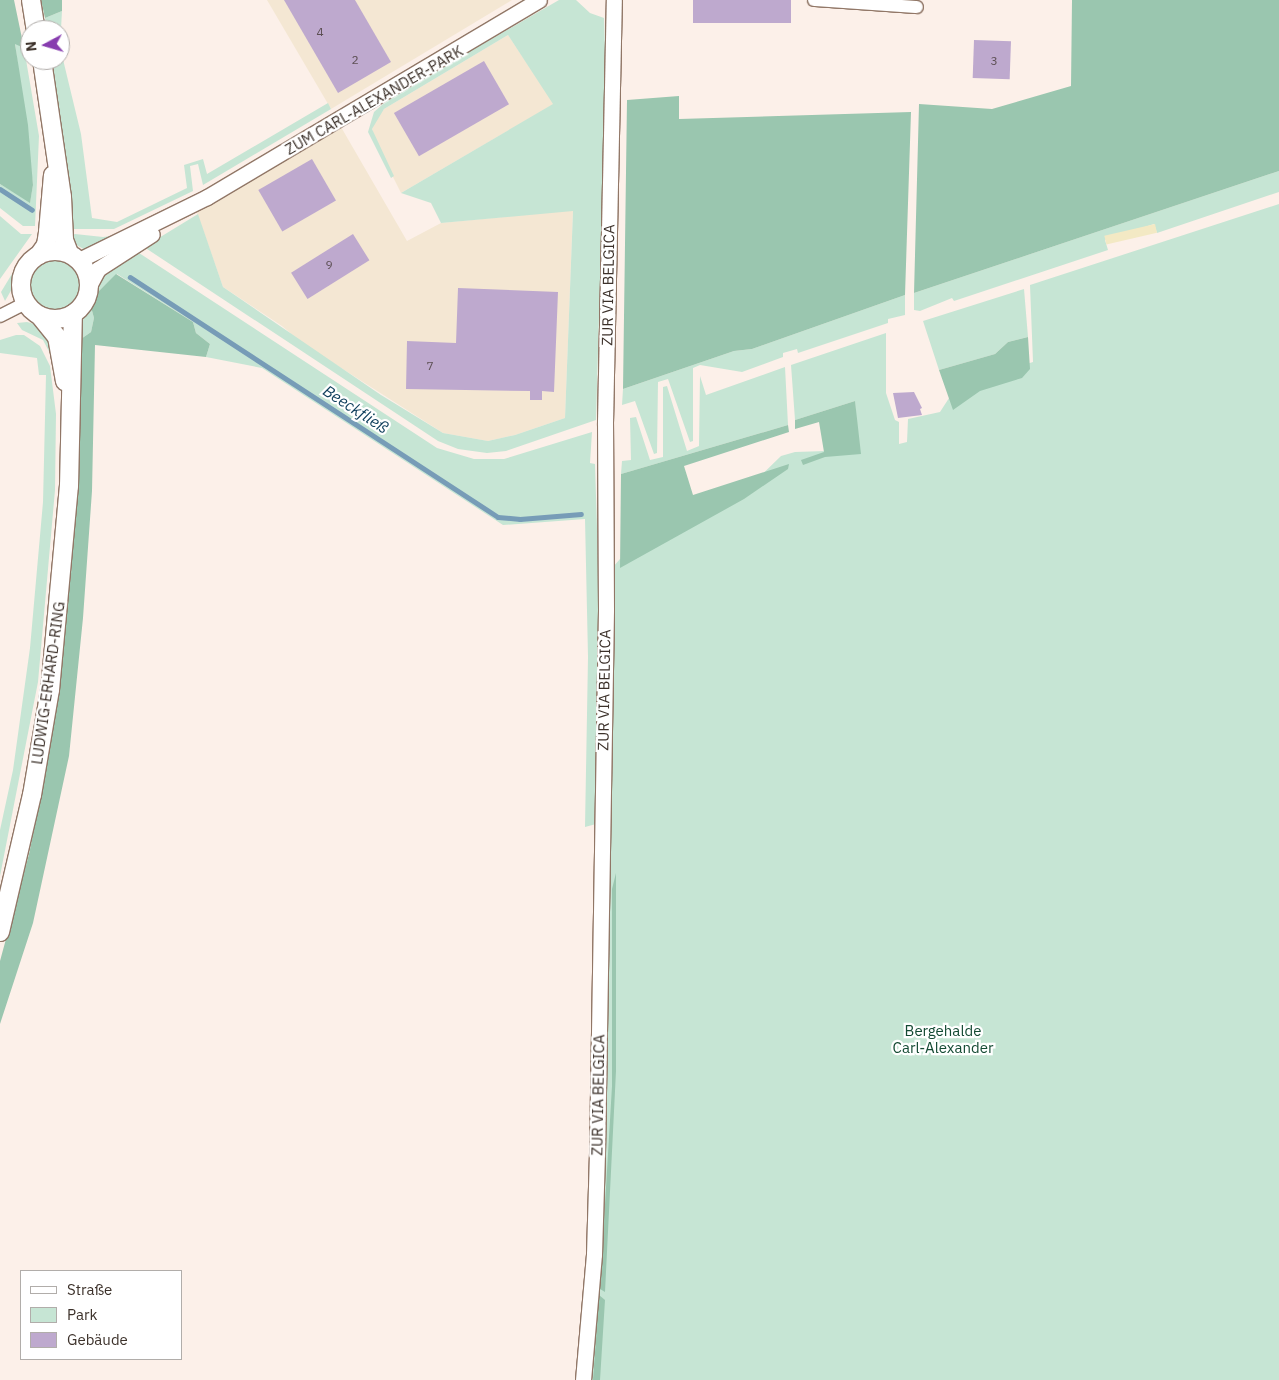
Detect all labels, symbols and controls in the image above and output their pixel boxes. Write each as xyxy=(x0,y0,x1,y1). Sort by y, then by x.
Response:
north arrow xyxy=(20,20,70,70)
house number: 4 xyxy=(316,25,324,39)
text: N xyxy=(22,40,41,52)
street label: ZUM CARL-ALEXANDER-PARK xyxy=(282,42,466,158)
house number: 2 xyxy=(351,53,359,67)
house number: 3 xyxy=(990,54,998,68)
street label: ZUR VIA BELGICA xyxy=(598,224,618,346)
house number: 9 xyxy=(325,258,333,272)
house number: 7 xyxy=(426,359,434,373)
water label: Beeckfließ xyxy=(320,381,392,437)
street label: LUDWIG-ERHARD-RING xyxy=(28,600,68,766)
street label: ZUR VIA BELGICA xyxy=(594,629,614,751)
park label: Bergehalde Carl-Alexander xyxy=(893,1021,993,1056)
street label: ZUR VIA BELGICA xyxy=(588,1034,608,1156)
legend xyxy=(20,1270,182,1360)
text: Straße xyxy=(67,1280,112,1299)
text: Park xyxy=(67,1305,97,1324)
text: Gebäude xyxy=(67,1330,128,1349)

